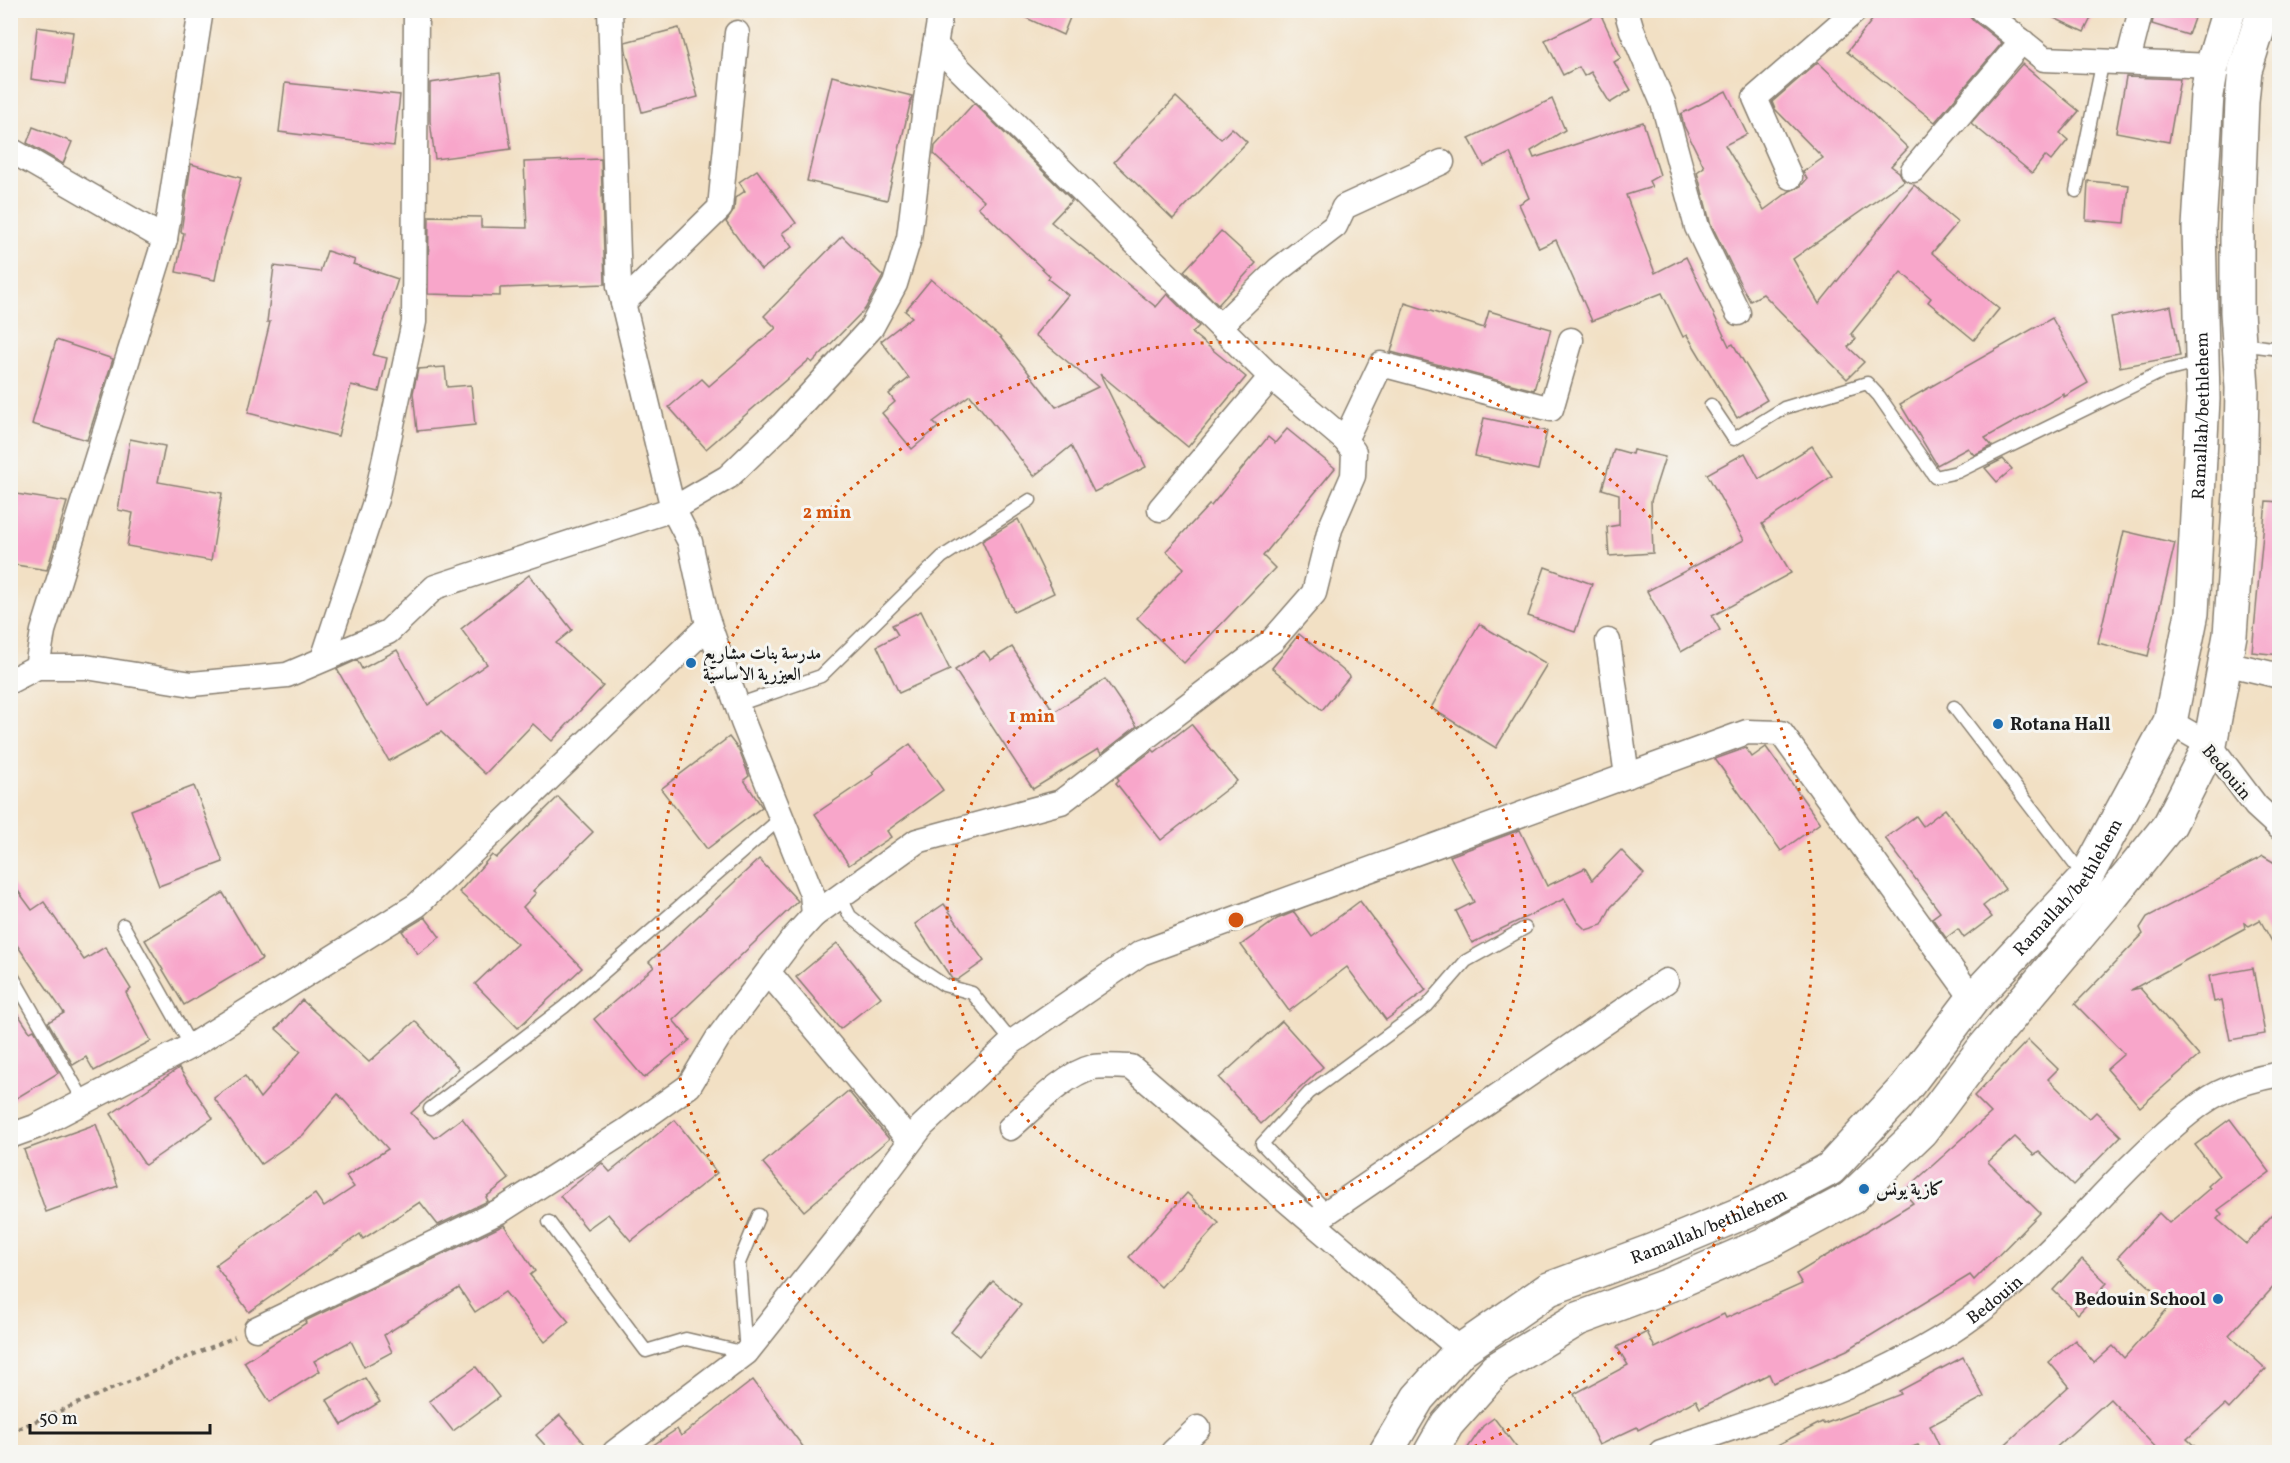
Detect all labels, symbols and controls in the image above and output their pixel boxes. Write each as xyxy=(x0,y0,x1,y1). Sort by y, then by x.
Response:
street label: Ramallah/bethlehem xyxy=(2187,331,2217,500)
text: 2 min xyxy=(803,501,851,526)
place label: مدرسة بنات مشاريع العيزرية الاساسية xyxy=(703,642,821,688)
marker: مدرسة بنات مشاريع العيزرية الاساسية xyxy=(684,656,698,670)
text: 1 min xyxy=(1009,705,1055,730)
place label: Rotana Hall xyxy=(2010,713,2111,738)
marker: Rotana Hall xyxy=(1991,717,2005,731)
street label: Bedouin xyxy=(2195,740,2257,806)
street label: Ramallah/bethlehem xyxy=(2008,815,2129,962)
centre of rings xyxy=(1226,910,1246,930)
place label: كازية يونس xyxy=(1876,1178,1944,1203)
marker: كازية يونس xyxy=(1857,1182,1871,1196)
street label: Ramallah/bethlehem xyxy=(1627,1183,1792,1271)
street label: Bedouin xyxy=(1962,1270,2029,1331)
place label: Bedouin School xyxy=(2074,1288,2206,1313)
marker: Bedouin School xyxy=(2211,1292,2225,1306)
scale bar xyxy=(30,1397,210,1435)
text: 50 m xyxy=(39,1407,78,1432)

